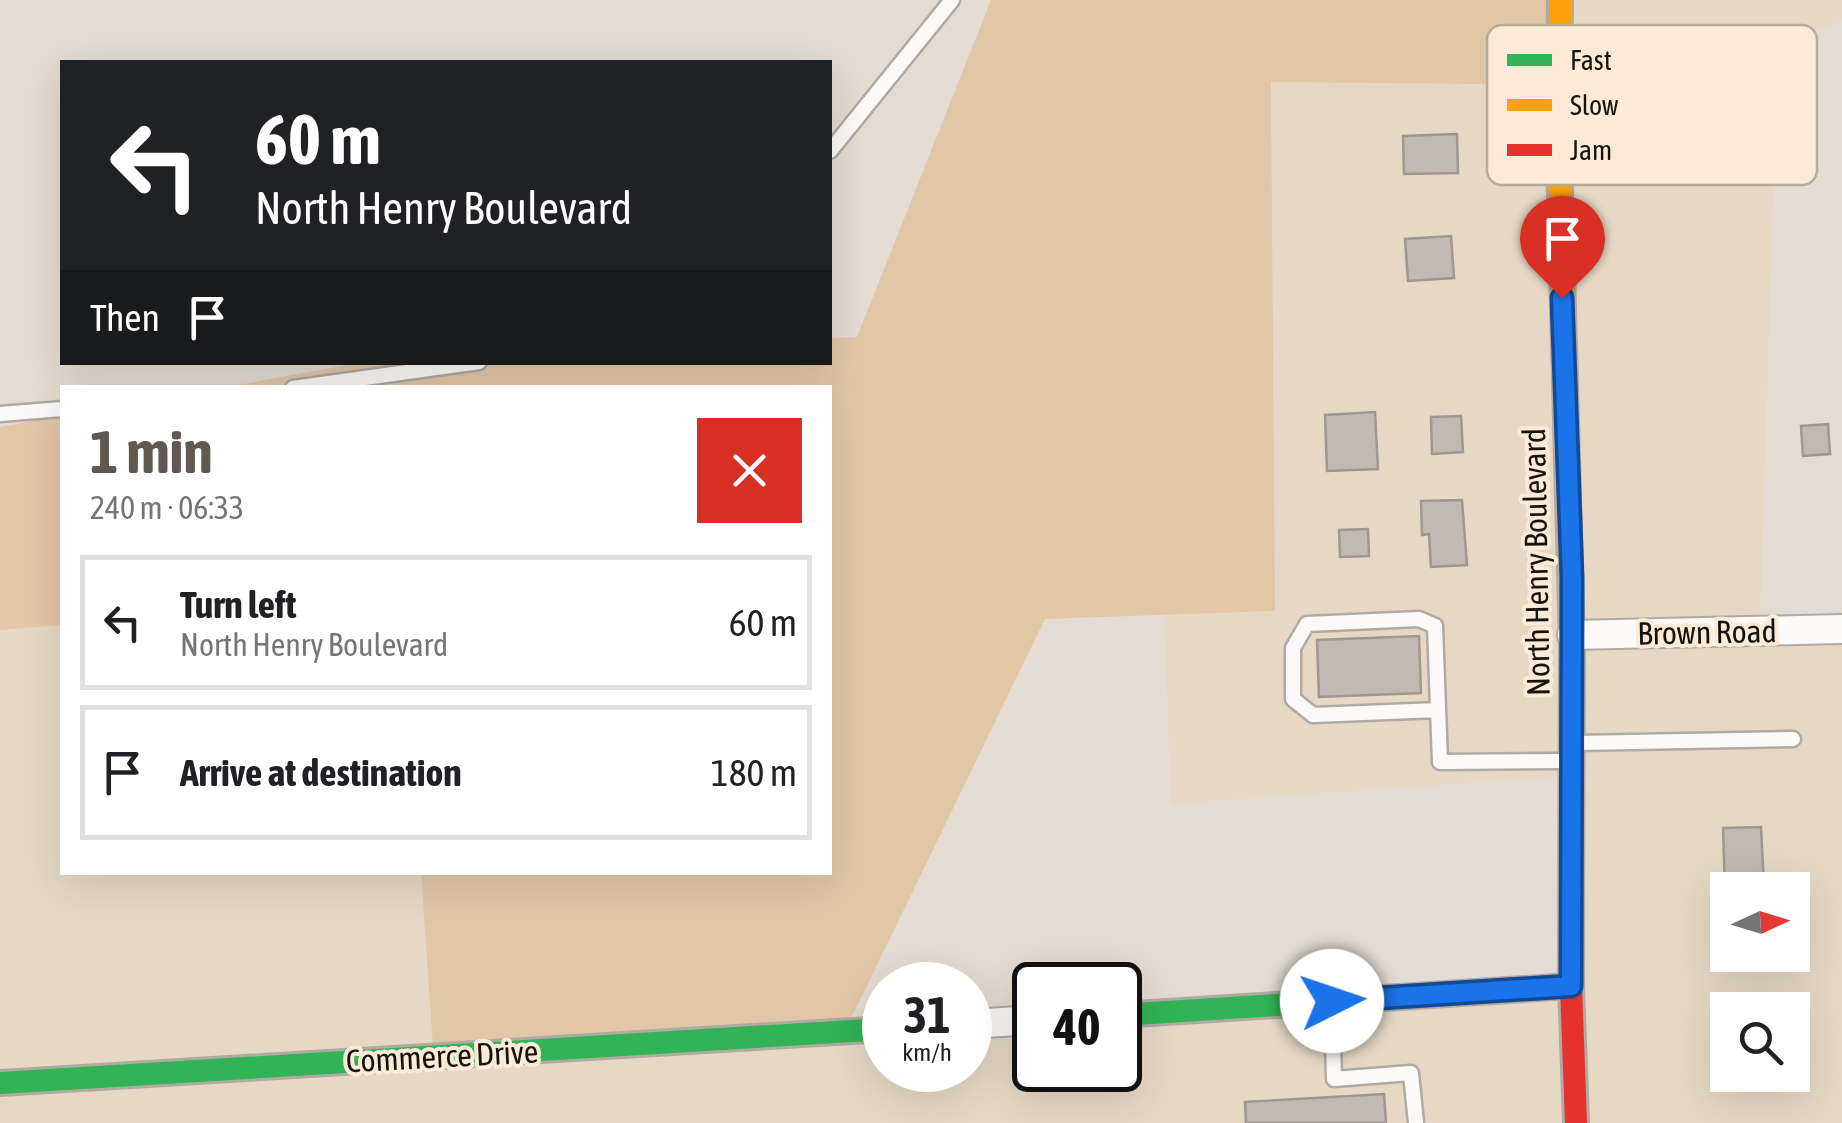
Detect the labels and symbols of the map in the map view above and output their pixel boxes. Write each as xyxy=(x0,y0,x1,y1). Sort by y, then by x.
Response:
legend xyxy=(1487,25,1817,185)
text: Fast xyxy=(1570,44,1612,76)
text: Slow xyxy=(1570,89,1619,121)
text: Jam xyxy=(1570,134,1612,166)
pin xyxy=(1520,196,1605,299)
street label: North Henry Boulevard xyxy=(1515,428,1557,696)
street label: Brown Road xyxy=(1637,612,1777,652)
north arrow xyxy=(1710,872,1810,972)
position arrow xyxy=(1280,949,1384,1053)
speed limit sign: 40 xyxy=(1012,962,1142,1092)
street label: Commerce Drive xyxy=(345,1032,539,1080)

